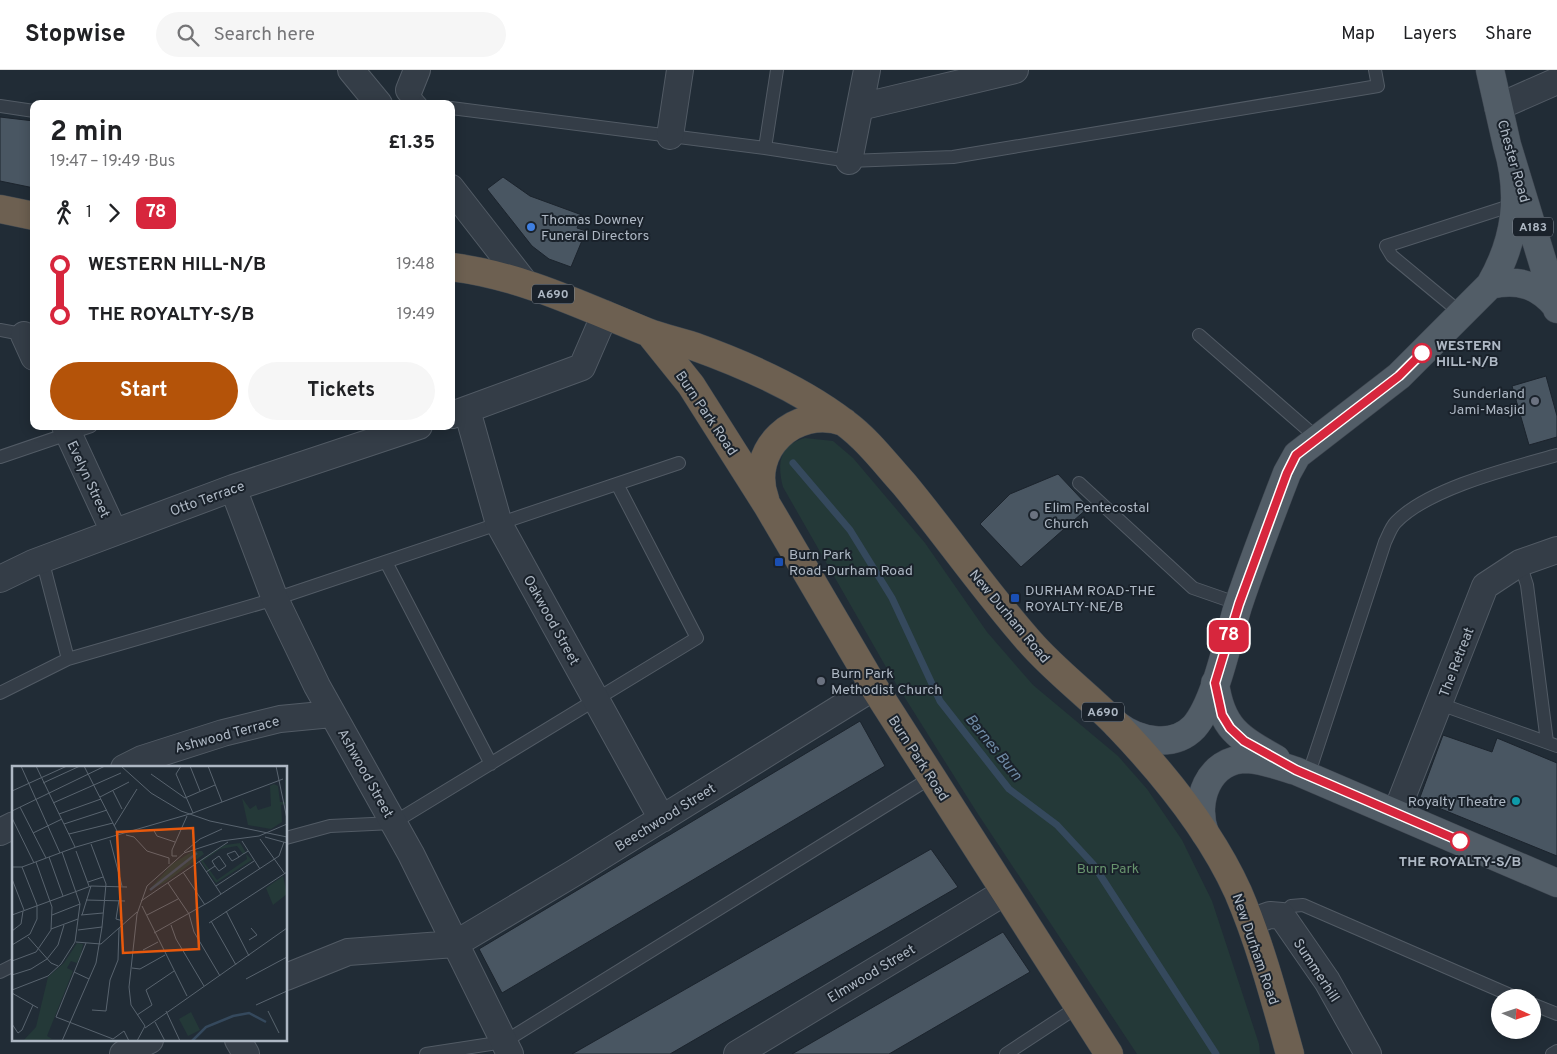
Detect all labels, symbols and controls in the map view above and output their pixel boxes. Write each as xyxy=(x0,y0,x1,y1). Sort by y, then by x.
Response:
search box xyxy=(156,12,506,57)
text: Stopwise xyxy=(25,20,126,50)
icon: search xyxy=(174,21,202,49)
text: Search here xyxy=(214,23,315,47)
text: Map xyxy=(1341,23,1375,46)
text: Layers xyxy=(1403,23,1457,46)
text: Share xyxy=(1485,23,1532,46)
text: 2 min xyxy=(50,115,123,151)
street label: Chester Road xyxy=(1493,118,1532,205)
text: £1.35 xyxy=(388,131,435,155)
text: 19:47 – 19:49 · Bus xyxy=(50,152,175,172)
icon: walk xyxy=(50,199,78,227)
icon: forward xyxy=(100,199,128,227)
text: 78 xyxy=(146,201,166,224)
text: 1 xyxy=(86,203,92,223)
place label: Thomas Downey Funeral Directors xyxy=(541,212,649,245)
road number: A183 xyxy=(1513,218,1553,236)
marker: Thomas Downey Funeral Directors xyxy=(525,221,537,233)
text: WESTERN HILL-N/B xyxy=(88,253,266,277)
text: 19:48 xyxy=(396,255,435,275)
road number: A690 xyxy=(532,284,574,303)
text: THE ROYALTY-S/B xyxy=(88,303,254,327)
text: 19:49 xyxy=(397,305,435,325)
place label: WESTERN HILL-N/B xyxy=(1436,338,1501,371)
marker: WESTERN HILL-N/B xyxy=(1412,343,1432,363)
button: Start xyxy=(50,362,238,420)
button: Tickets xyxy=(248,362,435,420)
street label: Burn Park Road xyxy=(671,368,740,459)
place label: Sunderland Jami-Masjid xyxy=(1449,386,1525,419)
marker: Sunderland Jami-Masjid xyxy=(1529,395,1541,407)
street label: Evelyn Street xyxy=(62,438,113,521)
street label: Otto Terrace xyxy=(168,478,247,521)
place label: Elim Pentecostal Church xyxy=(1044,500,1149,533)
marker: Elim Pentecostal Church xyxy=(1028,509,1040,521)
place label: Burn Park Road-Durham Road xyxy=(789,547,913,580)
marker: Burn Park Road-Durham Road xyxy=(773,556,785,568)
street label: New Durham Road xyxy=(965,567,1053,667)
street label: Oakwood Street xyxy=(519,573,582,669)
place label: DURHAM ROAD-THE ROYALTY-NE/B xyxy=(1025,583,1156,616)
marker: DURHAM ROAD-THE ROYALTY-NE/B xyxy=(1009,592,1021,604)
line badge: 78 xyxy=(1206,620,1252,652)
text: 78 xyxy=(1219,624,1239,647)
street label: The Retreat xyxy=(1436,625,1478,700)
place label: Burn Park Methodist Church xyxy=(831,666,942,699)
marker: Burn Park Methodist Church xyxy=(815,675,827,687)
road number: A690 xyxy=(1082,702,1124,722)
water label: Barnes Burn xyxy=(960,711,1026,785)
street label: Ashwood Terrace xyxy=(173,713,282,758)
street label: Burn Park Road xyxy=(884,713,952,805)
street label: Ashwood Street xyxy=(333,726,396,821)
inset map xyxy=(12,766,288,1042)
street label: Beechwood Street xyxy=(612,781,719,856)
place label: Royalty Theatre xyxy=(1408,794,1506,811)
marker: Royalty Theatre xyxy=(1510,795,1522,807)
marker: THE ROYALTY-S/B xyxy=(1450,831,1470,851)
place label: THE ROYALTY-S/B xyxy=(1399,854,1521,871)
park label: Burn Park xyxy=(1077,861,1139,878)
street label: New Durham Road xyxy=(1228,892,1282,1007)
street label: Summerhill xyxy=(1289,936,1343,1006)
street label: Elmwood Street xyxy=(825,941,919,1007)
north arrow xyxy=(1491,989,1541,1039)
map controls xyxy=(1491,989,1541,1039)

